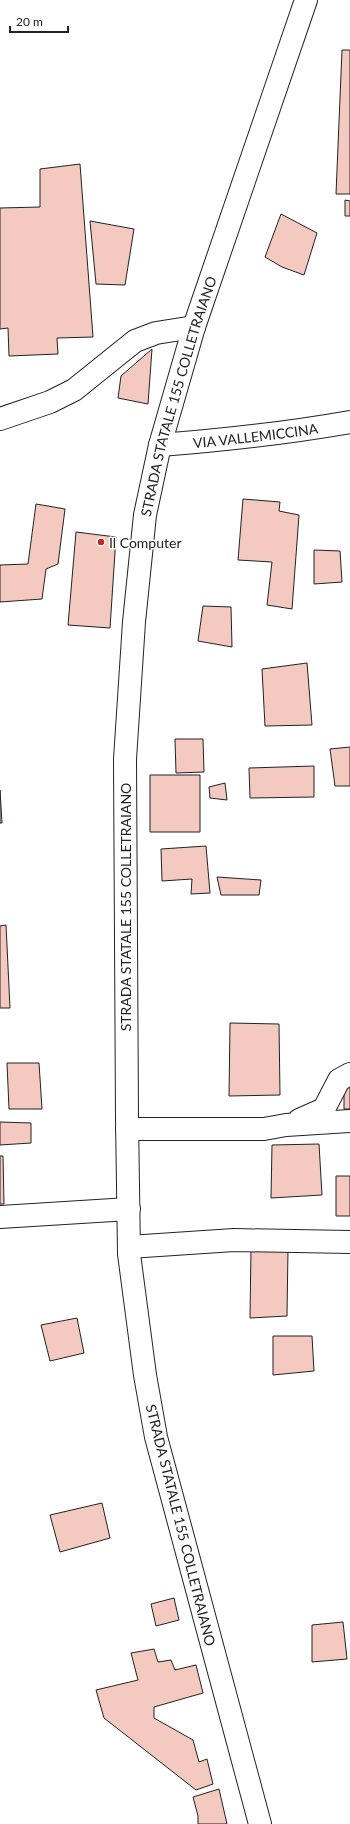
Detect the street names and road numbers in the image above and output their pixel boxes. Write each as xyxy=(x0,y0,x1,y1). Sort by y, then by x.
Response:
street label: STRADA STATALE 155 COLLETRAIANO xyxy=(136,274,219,518)
street label: VIA VALLEMICCINA xyxy=(192,419,320,451)
street label: STRADA STATALE 155 COLLETRAIANO xyxy=(117,783,134,1031)
street label: STRADA STATALE 155 COLLETRAIANO xyxy=(143,1402,219,1648)

